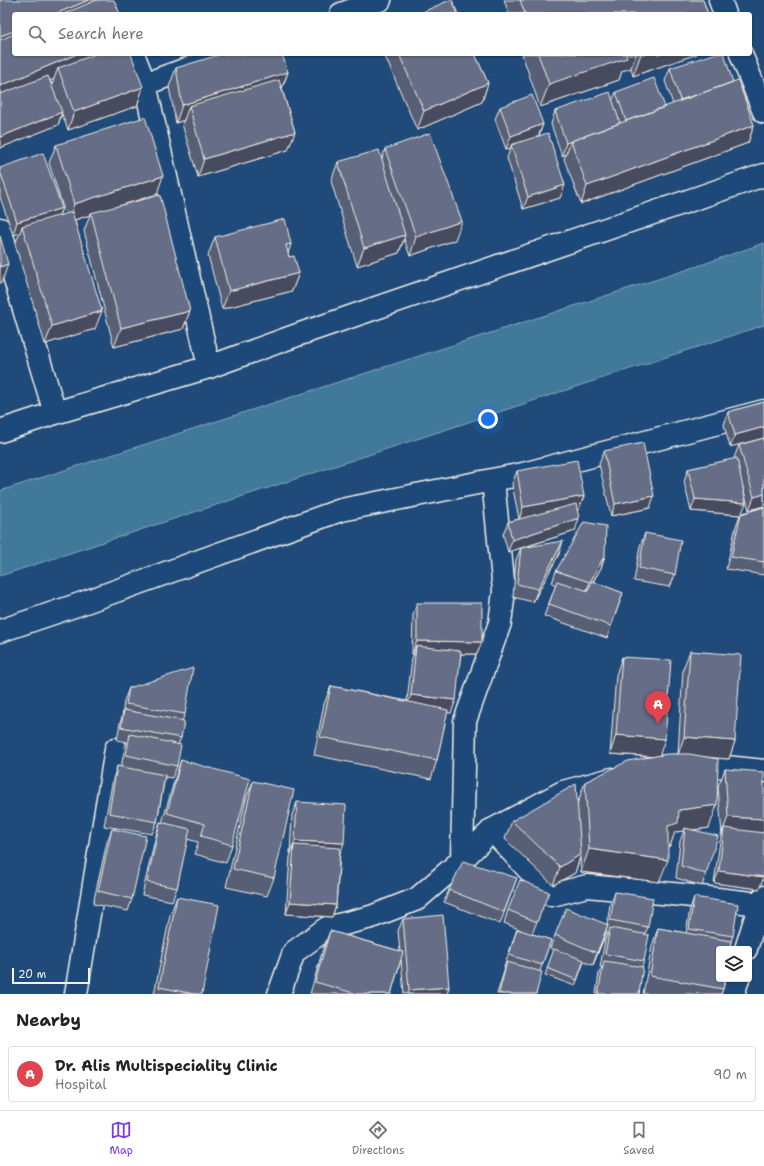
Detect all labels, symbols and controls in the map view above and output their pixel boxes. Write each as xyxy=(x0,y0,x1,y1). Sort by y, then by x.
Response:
search box xyxy=(12,12,752,56)
icon: search xyxy=(26,23,48,45)
text: Search here xyxy=(58,24,144,44)
your location xyxy=(478,409,498,429)
pin: A xyxy=(645,691,671,724)
map controls xyxy=(716,946,752,982)
button: layers xyxy=(716,946,752,982)
scale bar xyxy=(12,966,90,985)
text: 20 m xyxy=(18,967,46,982)
text: Nearby xyxy=(16,1009,81,1031)
text: Dr. Alis Multispeciality Clinic xyxy=(55,1056,278,1076)
text: A xyxy=(25,1066,35,1083)
text: 90 m xyxy=(713,1066,747,1083)
text: Hospital xyxy=(55,1076,106,1093)
tab: Map xyxy=(109,1119,133,1158)
tab: Directions xyxy=(352,1119,404,1158)
tab: Saved xyxy=(623,1119,655,1158)

